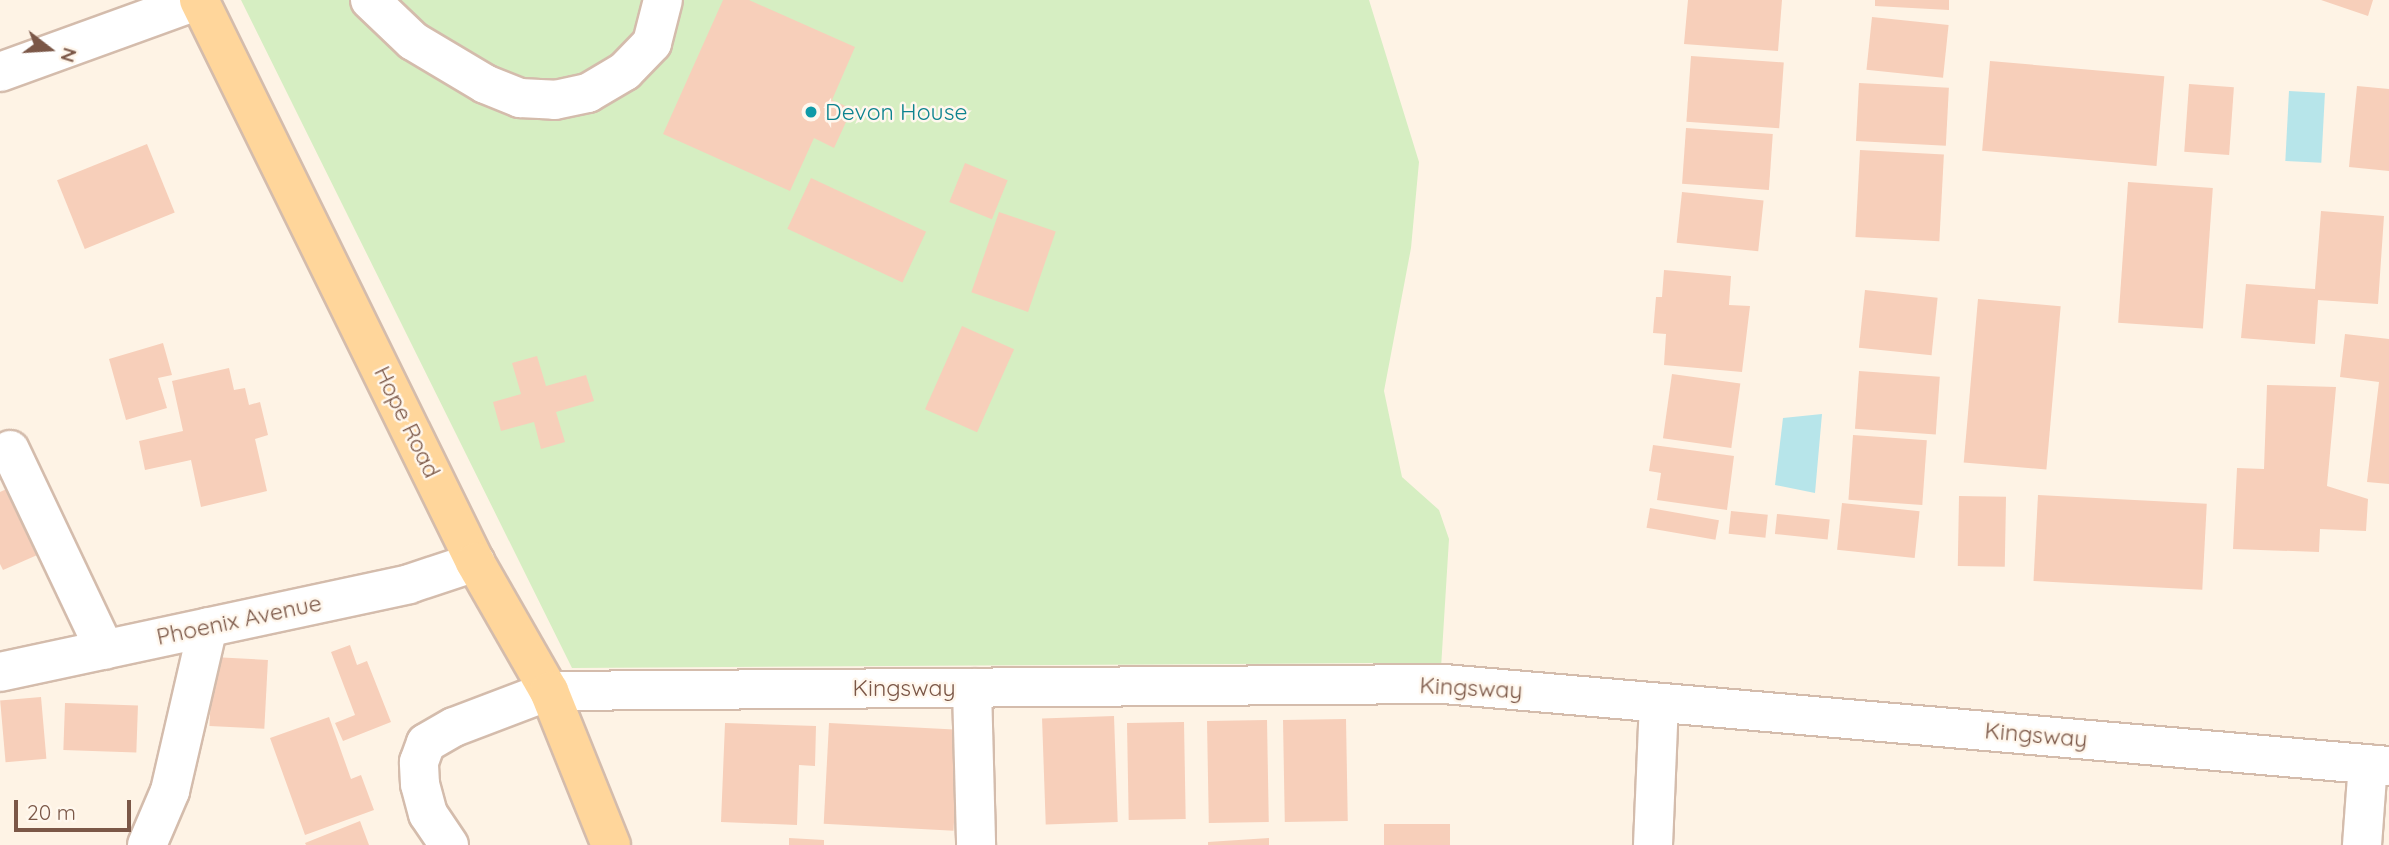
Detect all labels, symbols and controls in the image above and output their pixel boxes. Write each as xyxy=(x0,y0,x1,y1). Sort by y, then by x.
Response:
north arrow xyxy=(14,14,84,84)
text: N xyxy=(56,45,83,65)
place label: Devon House xyxy=(825,98,967,126)
marker: Devon House xyxy=(803,104,819,120)
street label: Hope Road xyxy=(368,362,446,482)
street label: Phoenix Avenue xyxy=(154,589,324,651)
street label: Kingsway xyxy=(1419,672,1523,704)
street label: Kingsway xyxy=(852,674,956,702)
street label: Kingsway xyxy=(1983,717,2089,753)
scale bar xyxy=(18,786,135,830)
text: 20 m xyxy=(27,799,76,825)

